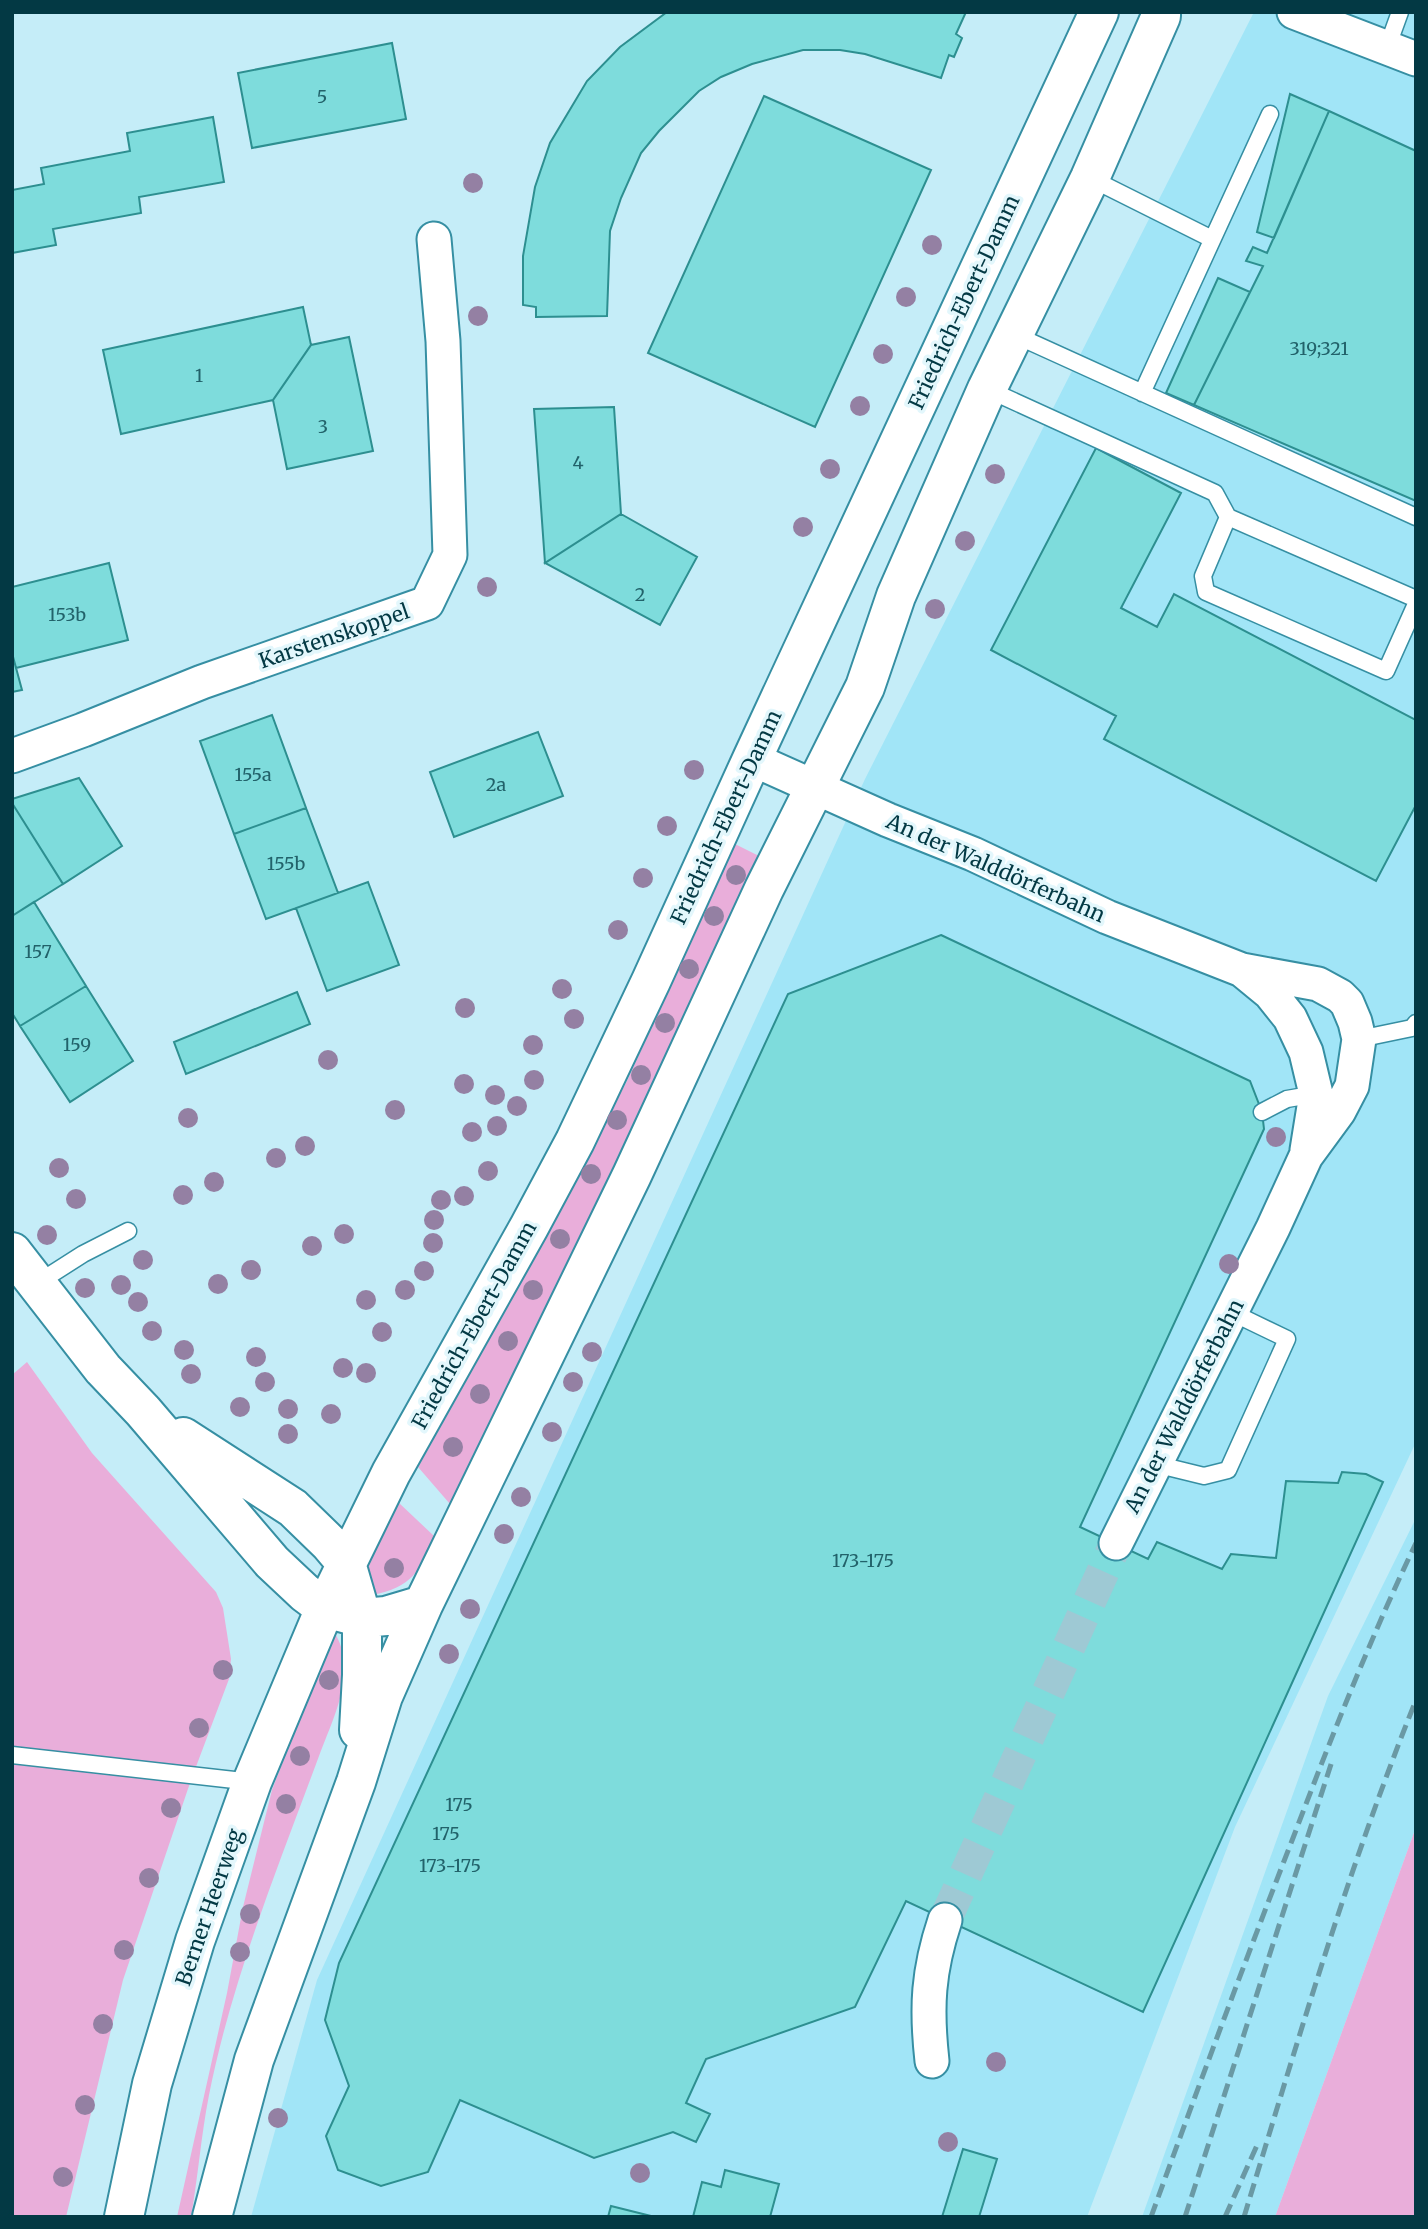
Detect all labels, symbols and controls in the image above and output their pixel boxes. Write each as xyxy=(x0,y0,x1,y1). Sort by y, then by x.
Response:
house number: 5 xyxy=(317,85,327,108)
street label: Friedrich-Ebert-Damm xyxy=(902,190,1026,414)
house number: 319;321 xyxy=(1289,337,1349,360)
house number: 1 xyxy=(195,364,203,387)
house number: 3 xyxy=(318,415,328,438)
house number: 4 xyxy=(572,451,584,474)
house number: 2 xyxy=(635,583,645,606)
street label: Karstenskoppel xyxy=(255,597,413,674)
house number: 153b xyxy=(48,603,86,626)
street label: Friedrich-Ebert-Damm xyxy=(664,705,788,929)
house number: 155a xyxy=(234,763,272,786)
house number: 2a xyxy=(486,773,507,796)
street label: An der Walddörferbahn xyxy=(881,807,1110,928)
house number: 155b xyxy=(267,852,305,875)
house number: 157 xyxy=(24,940,52,963)
house number: 159 xyxy=(63,1033,91,1056)
street label: Friedrich-Ebert-Damm xyxy=(406,1216,542,1434)
street label: An der Walddörferbahn xyxy=(1118,1294,1250,1518)
house number: 173-175 xyxy=(832,1549,894,1572)
house number: 175 xyxy=(445,1793,473,1816)
house number: 175 xyxy=(432,1822,460,1845)
street label: Berner Heerweg xyxy=(169,1825,249,1989)
house number: 173-175 xyxy=(419,1854,481,1877)

